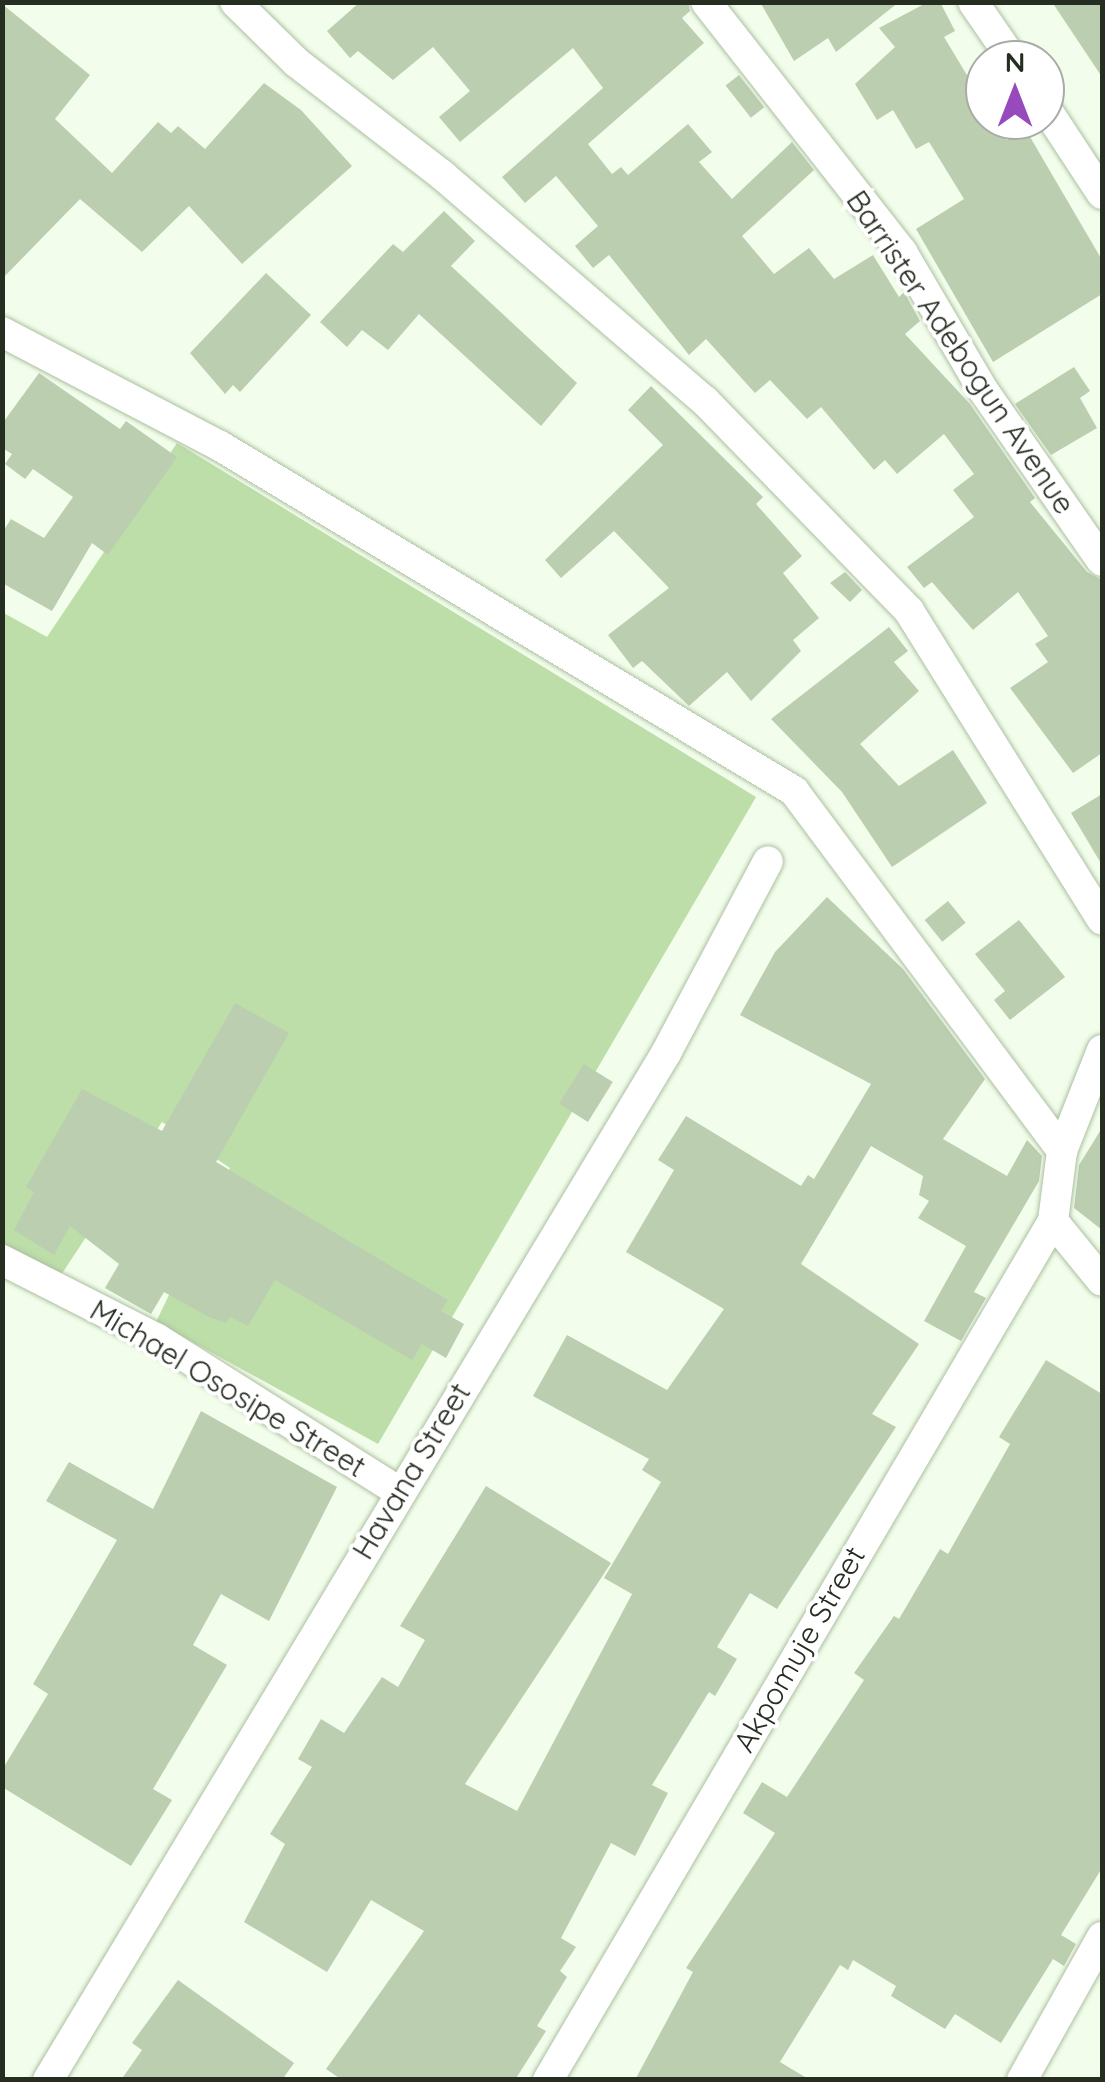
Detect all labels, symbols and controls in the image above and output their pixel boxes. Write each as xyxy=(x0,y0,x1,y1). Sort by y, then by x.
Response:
north arrow xyxy=(965,40,1065,140)
text: N xyxy=(1005,44,1025,79)
street label: Barrister Adebogun Avenue xyxy=(839,183,1083,521)
street label: Michael Ososipe Street xyxy=(84,1291,372,1485)
street label: Havana Street xyxy=(344,1376,478,1566)
street label: Akpomuje Street xyxy=(726,1540,872,1758)

